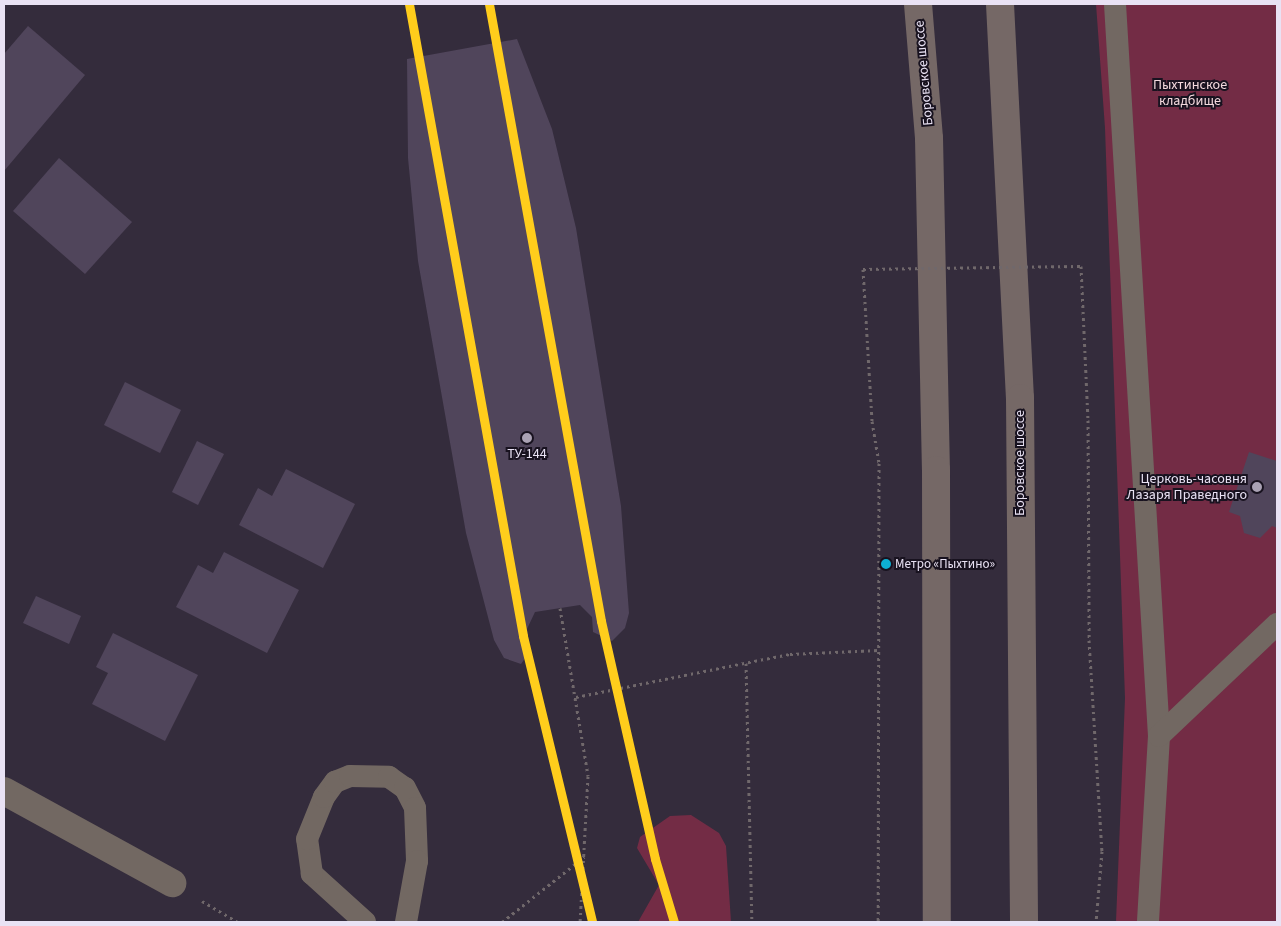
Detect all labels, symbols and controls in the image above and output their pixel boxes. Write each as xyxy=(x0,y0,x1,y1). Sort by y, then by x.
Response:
street label: Боровское шоссе xyxy=(911,20,937,126)
park label: Пыхтинское кладбище xyxy=(1153,77,1227,110)
street label: Боровское шоссе xyxy=(1012,410,1028,516)
marker: ТУ-144 xyxy=(521,432,533,444)
place label: ТУ-144 xyxy=(507,446,547,462)
place label: Церковь-часовня Лазаря Праведного xyxy=(1127,471,1247,504)
marker: Церковь-часовня Лазаря Праведного xyxy=(1251,481,1263,493)
place label: Метро «Пыхтино» xyxy=(895,556,995,572)
marker: Метро «Пыхтино» xyxy=(881,559,891,569)

